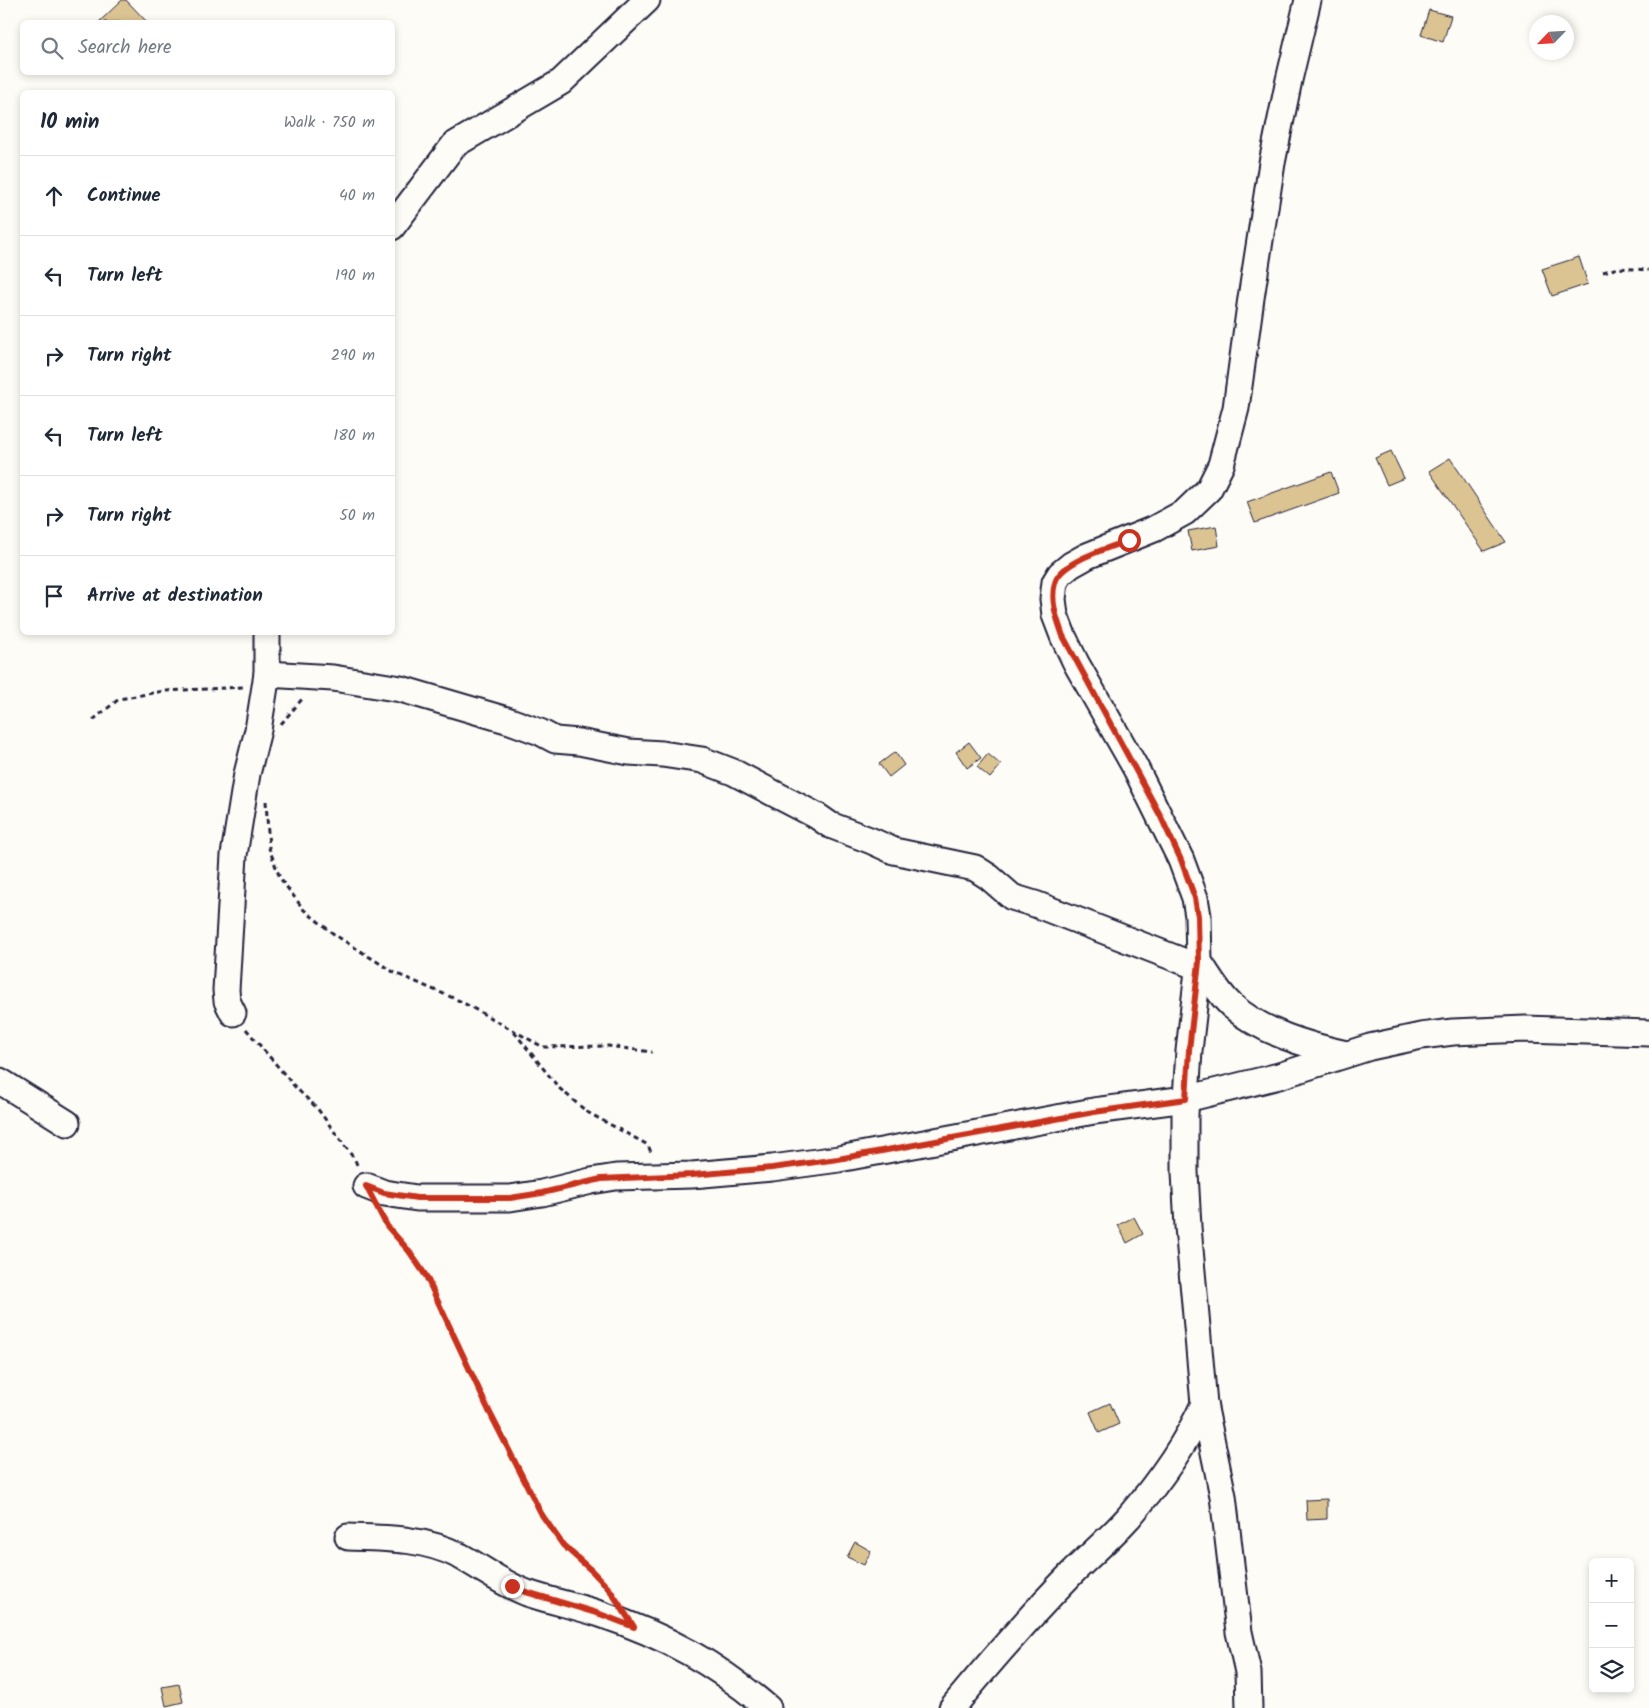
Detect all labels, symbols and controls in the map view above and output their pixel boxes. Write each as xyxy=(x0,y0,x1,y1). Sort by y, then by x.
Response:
north arrow xyxy=(1529,15,1574,60)
search box xyxy=(20,20,395,75)
text: Search here xyxy=(78,33,172,63)
icon: search xyxy=(38,34,66,62)
text: 10 min xyxy=(40,106,100,139)
text: Walk · 750 m xyxy=(284,110,375,135)
text: Continue xyxy=(87,181,160,211)
icon: ahead xyxy=(40,182,68,210)
text: 40 m xyxy=(339,183,375,208)
text: Turn left xyxy=(87,261,162,291)
icon: left xyxy=(40,262,68,290)
text: 190 m xyxy=(335,263,375,288)
text: Turn right xyxy=(87,341,172,371)
icon: right xyxy=(40,342,68,370)
text: 290 m xyxy=(331,343,375,368)
text: Turn left xyxy=(87,421,162,451)
icon: left xyxy=(40,422,68,450)
text: 180 m xyxy=(333,423,375,448)
text: Turn right xyxy=(87,501,172,531)
icon: right xyxy=(40,502,68,530)
text: 50 m xyxy=(339,503,375,528)
route start xyxy=(1118,529,1141,552)
text: Arrive at destination xyxy=(87,581,263,611)
icon: arrive xyxy=(40,582,68,610)
map controls xyxy=(1589,1558,1634,1693)
button: + xyxy=(1589,1558,1634,1603)
route end xyxy=(501,1575,524,1598)
button: − xyxy=(1589,1603,1634,1648)
button: layers xyxy=(1589,1648,1634,1693)

